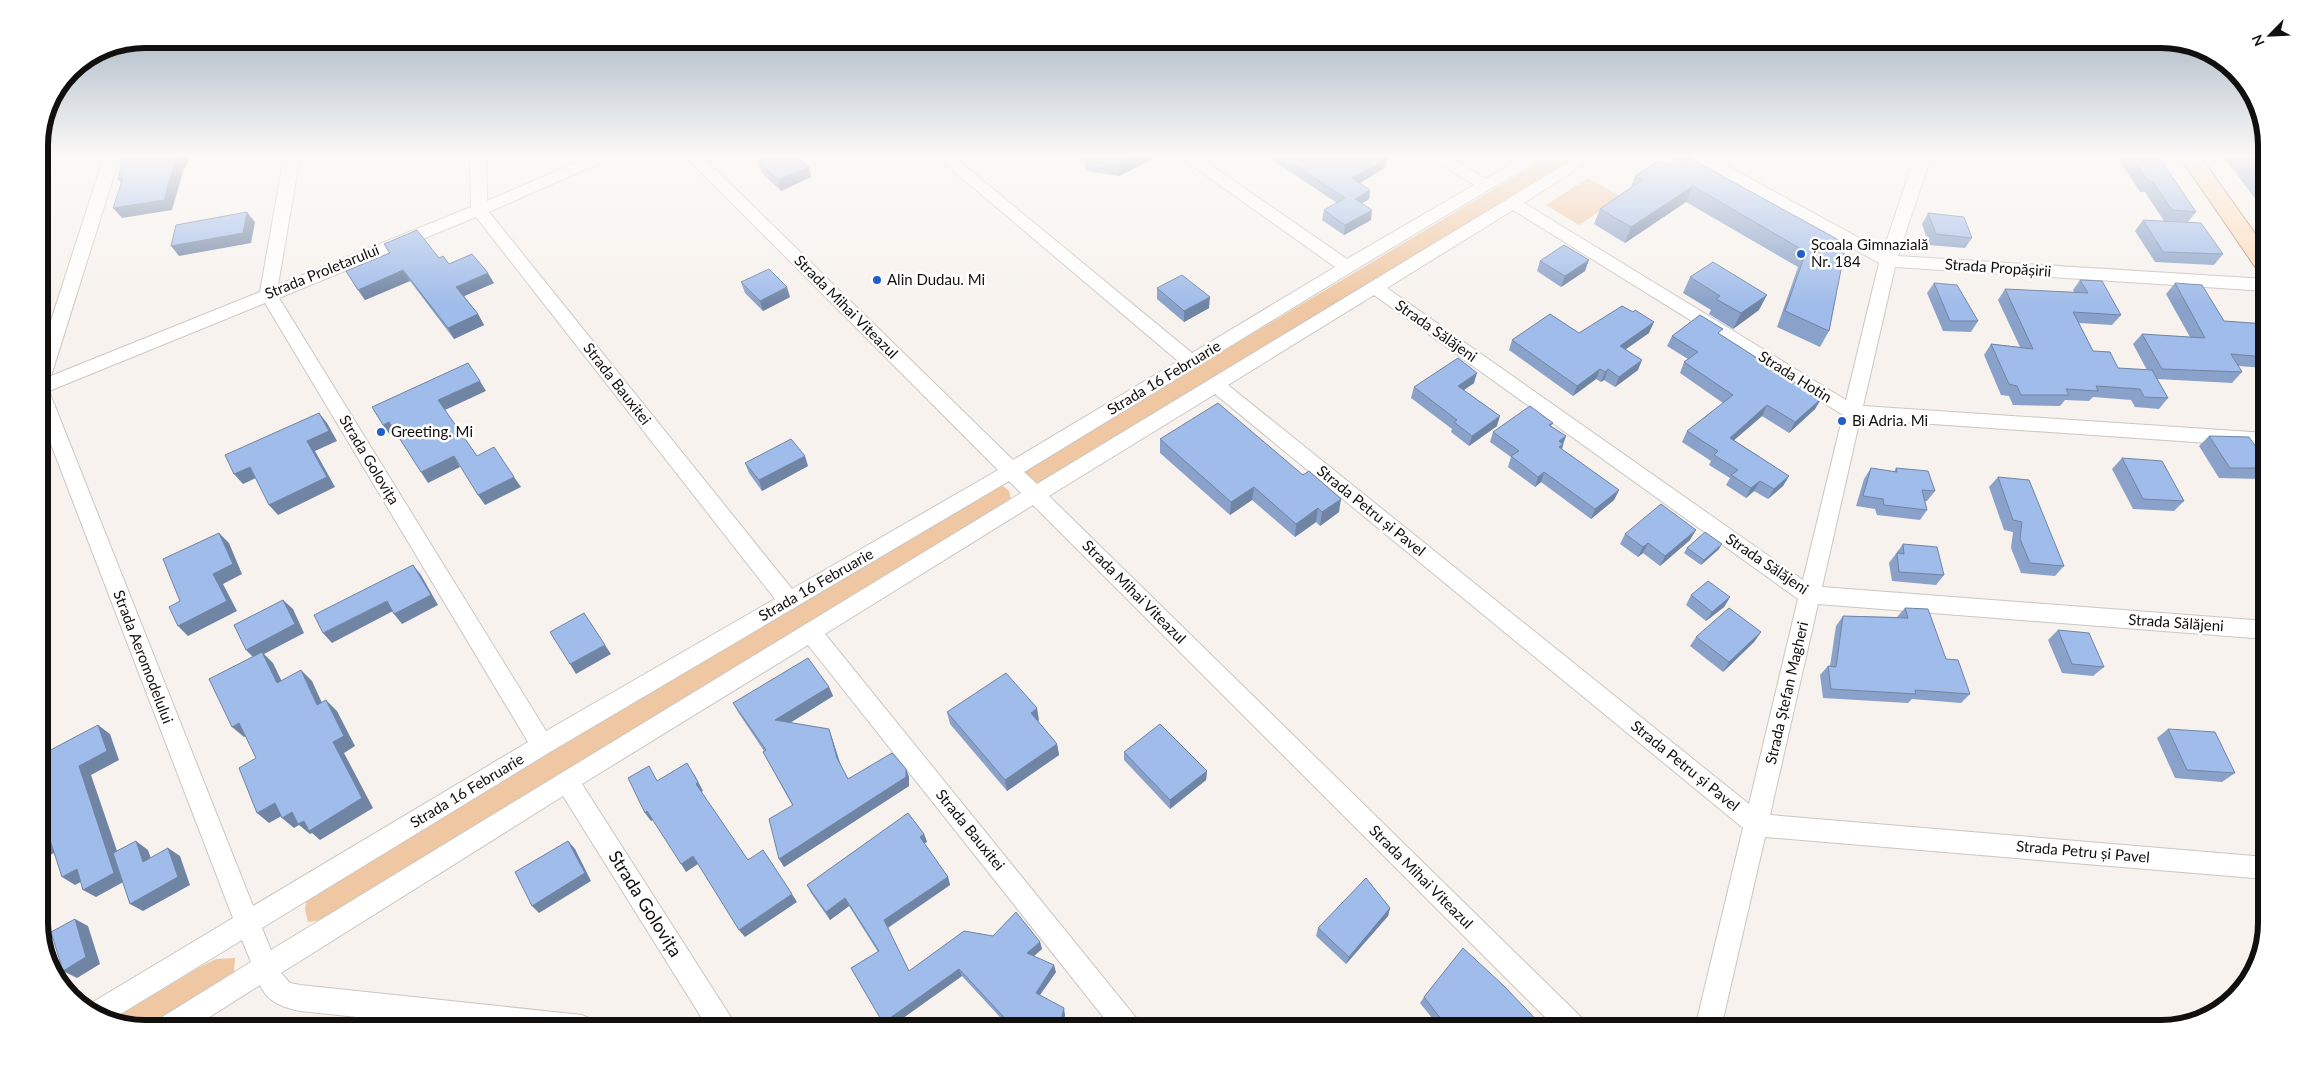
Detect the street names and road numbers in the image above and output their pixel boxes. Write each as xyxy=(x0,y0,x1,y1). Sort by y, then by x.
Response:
street label: Strada Proletarului xyxy=(262,240,381,302)
street label: Strada Mihai Viteazul xyxy=(791,251,902,362)
street label: Strada Propășirii xyxy=(1944,254,2052,280)
street label: Strada Sălăjeni xyxy=(1392,295,1481,365)
street label: Strada 16 Februarie xyxy=(1103,336,1224,418)
street label: Strada Bauxitei xyxy=(580,339,655,428)
street label: Strada Hotin xyxy=(1756,347,1835,406)
street label: Strada Golovița xyxy=(336,412,404,507)
street label: Strada Petru și Pavel xyxy=(1314,461,1429,559)
street label: Strada Sălăjeni xyxy=(1723,529,1812,597)
street label: Strada Mihai Viteazul xyxy=(1079,536,1190,647)
street label: Strada 16 Februarie xyxy=(755,544,876,624)
street label: Strada Aeromodelului xyxy=(110,587,178,726)
street label: Strada Sălăjeni xyxy=(2128,610,2224,634)
street label: Strada Ștefan Magheri xyxy=(1761,620,1811,766)
street label: Strada Petru și Pavel xyxy=(1628,716,1743,814)
street label: Strada 16 Februarie xyxy=(406,749,527,831)
street label: Strada Bauxitei xyxy=(933,785,1009,874)
street label: Strada Mihai Viteazul xyxy=(1366,821,1477,932)
street label: Strada Petru și Pavel xyxy=(2015,836,2151,866)
street label: Strada Golovița xyxy=(604,846,687,961)

